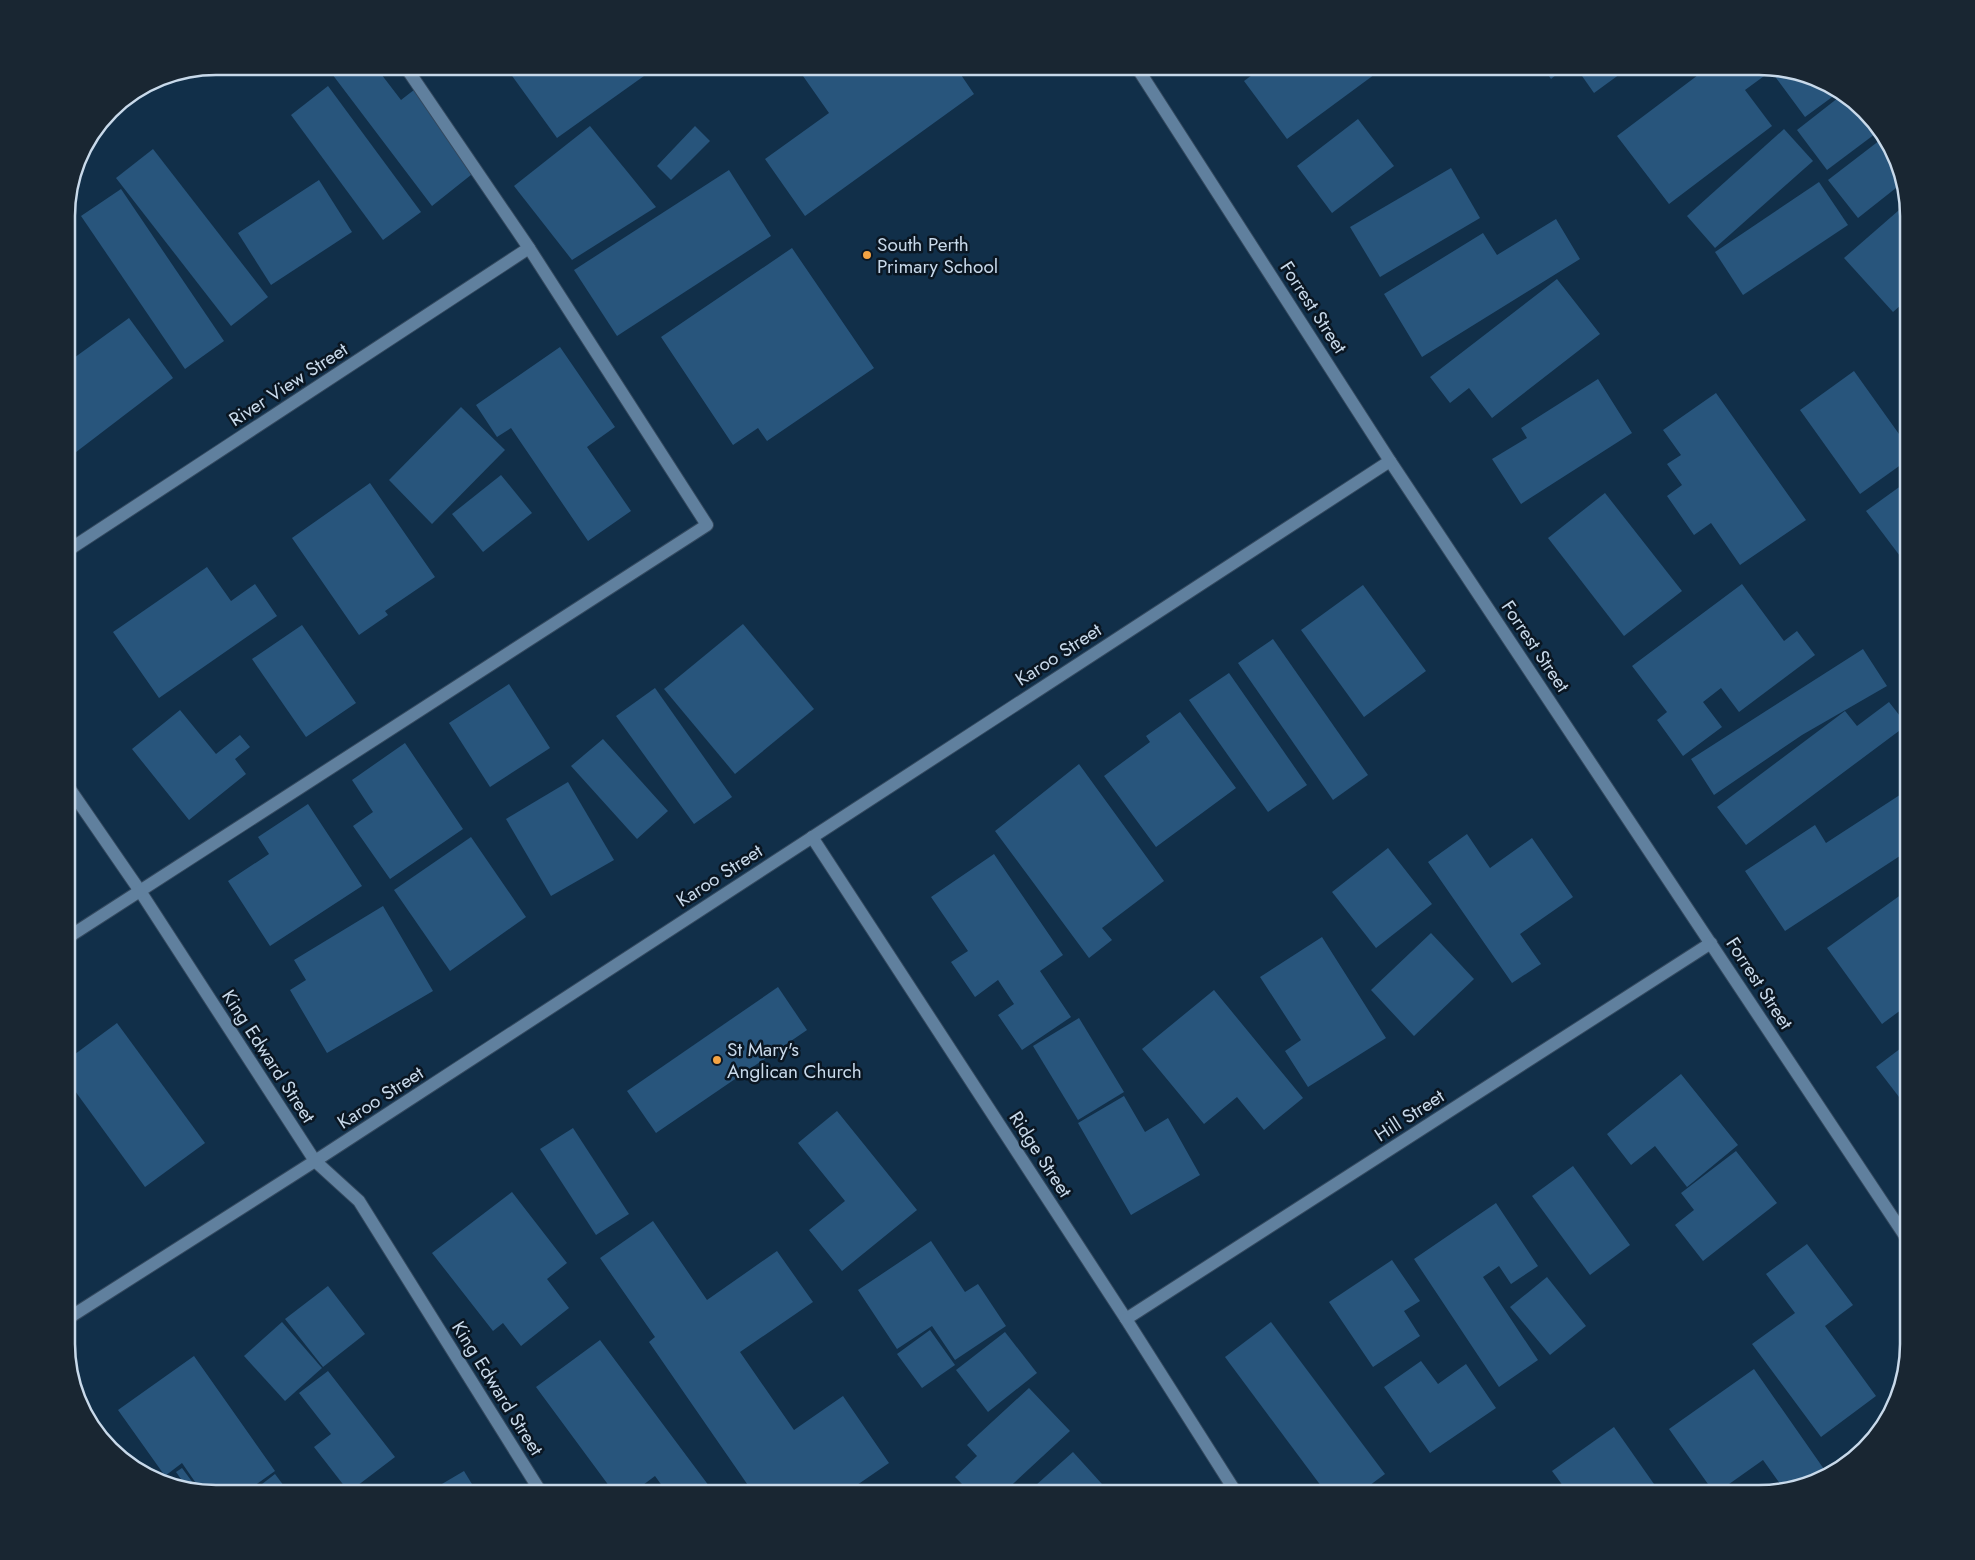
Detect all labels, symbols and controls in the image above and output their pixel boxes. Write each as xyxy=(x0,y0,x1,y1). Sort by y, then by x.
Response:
place label: South Perth Primary School xyxy=(877,231,998,280)
marker: South Perth Primary School xyxy=(861,249,873,261)
street label: Forrest Street xyxy=(1274,256,1354,359)
street label: River View Street xyxy=(224,336,353,433)
street label: Forrest Street xyxy=(1495,595,1576,698)
street label: Karoo Street xyxy=(1010,616,1107,692)
street label: Karoo Street xyxy=(671,837,768,913)
street label: Forrest Street xyxy=(1720,932,1800,1035)
street label: King Edward Street xyxy=(215,984,322,1129)
place label: St Mary's Anglican Church xyxy=(727,1036,862,1085)
marker: St Mary's Anglican Church xyxy=(711,1054,723,1066)
street label: Karoo Street xyxy=(332,1059,429,1135)
street label: Hill Street xyxy=(1369,1083,1450,1148)
street label: Ridge Street xyxy=(1003,1106,1079,1203)
street label: King Edward Street xyxy=(445,1316,550,1461)

